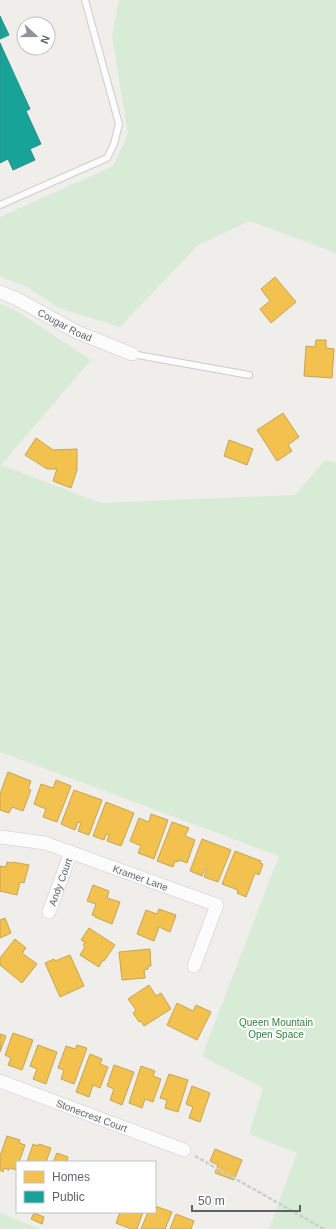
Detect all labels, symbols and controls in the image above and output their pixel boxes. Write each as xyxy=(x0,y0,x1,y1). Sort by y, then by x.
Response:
north arrow xyxy=(16,16,56,56)
text: N xyxy=(38,34,52,45)
street label: Cougar Road xyxy=(36,307,94,343)
street label: Andy Court xyxy=(47,857,74,908)
street label: Kramer Lane xyxy=(111,863,170,893)
park label: Queen Mountain Open Space xyxy=(239,1017,313,1040)
street label: Stonecrest Court xyxy=(54,1098,129,1134)
legend xyxy=(16,1161,156,1213)
text: Homes xyxy=(52,1170,90,1184)
scale bar xyxy=(192,1187,300,1213)
text: Public xyxy=(52,1190,85,1204)
text: 50 m xyxy=(198,1194,225,1208)

